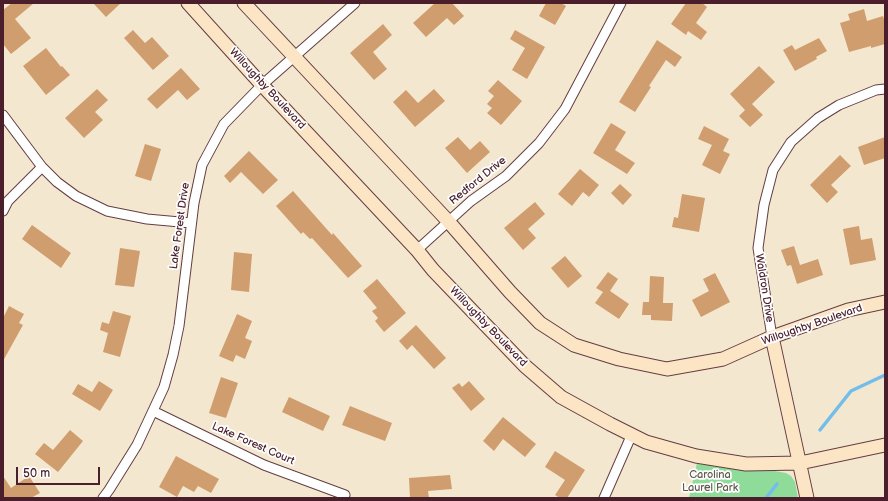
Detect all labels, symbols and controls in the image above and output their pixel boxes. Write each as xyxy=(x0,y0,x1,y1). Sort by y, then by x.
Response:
street label: Willoughby Boulevard xyxy=(226,46,308,132)
street label: Redford Drive xyxy=(447,154,509,208)
street label: Lake Forest Drive xyxy=(167,182,193,270)
street label: Waldron Drive xyxy=(752,253,776,323)
street label: Willoughby Boulevard xyxy=(447,284,529,370)
street label: Willoughby Boulevard xyxy=(760,302,864,348)
street label: Lake Forest Court xyxy=(210,420,296,468)
scale bar xyxy=(18,459,102,485)
text: 50 m xyxy=(23,466,50,481)
park label: Carolina Laurel Park xyxy=(682,468,738,494)

